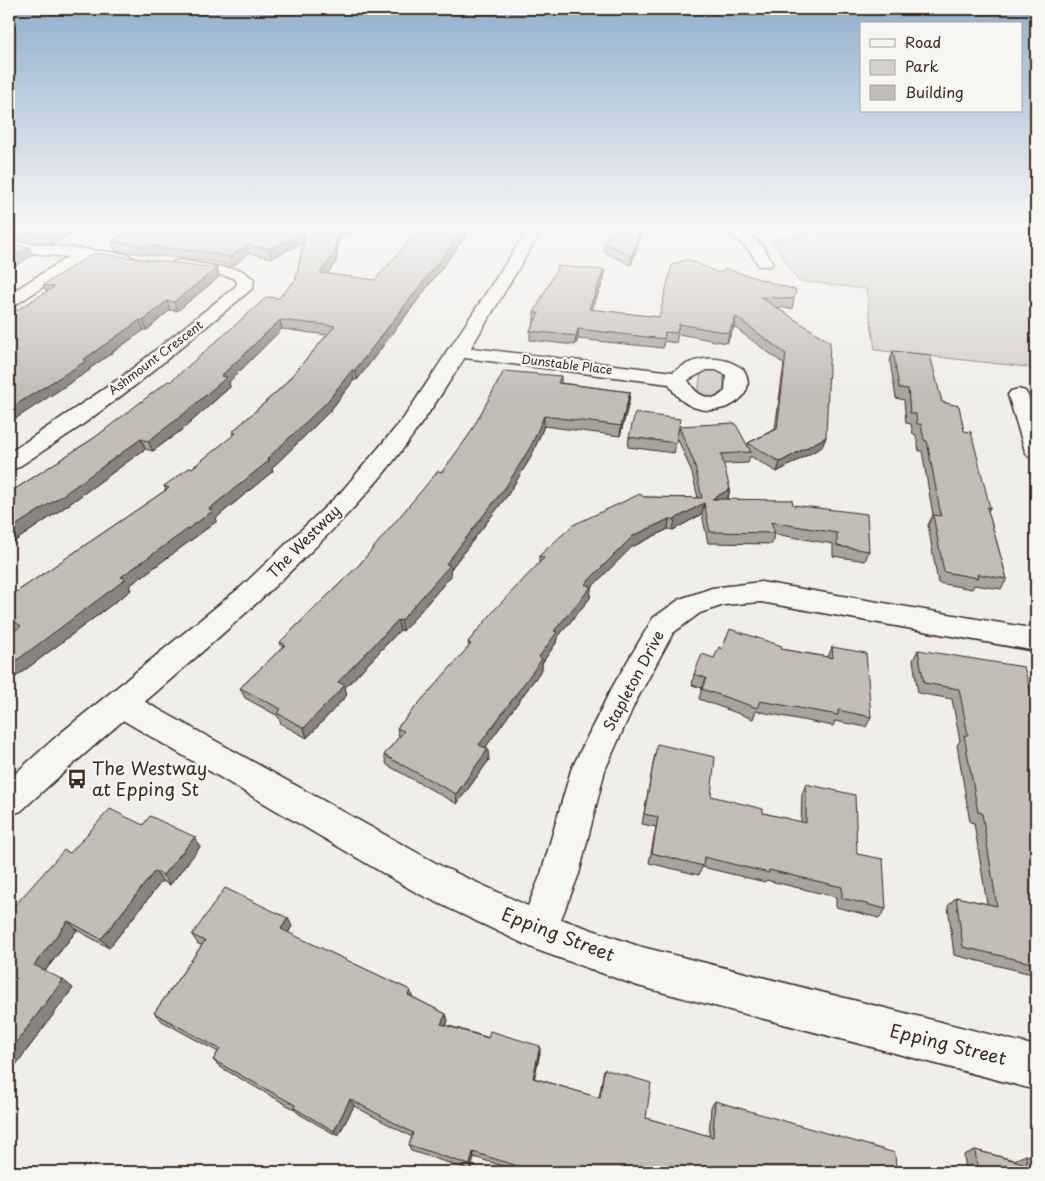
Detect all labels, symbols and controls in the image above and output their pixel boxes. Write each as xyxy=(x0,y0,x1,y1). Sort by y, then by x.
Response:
legend xyxy=(860,22,1022,112)
text: Road xyxy=(905,30,941,53)
text: Park xyxy=(905,54,939,77)
text: Building xyxy=(905,80,964,103)
street label: Ashmount Crescent xyxy=(104,316,206,399)
street label: Dunstable Place xyxy=(521,350,614,379)
street label: The Westway xyxy=(261,499,345,583)
street label: Stapleton Drive xyxy=(596,626,669,735)
place label: The Westway at Epping St xyxy=(92,754,207,802)
bus stop icon: The Westway at Epping St xyxy=(66,768,88,790)
street label: Epping Street xyxy=(498,900,619,968)
street label: Epping Street xyxy=(887,1016,1009,1071)

